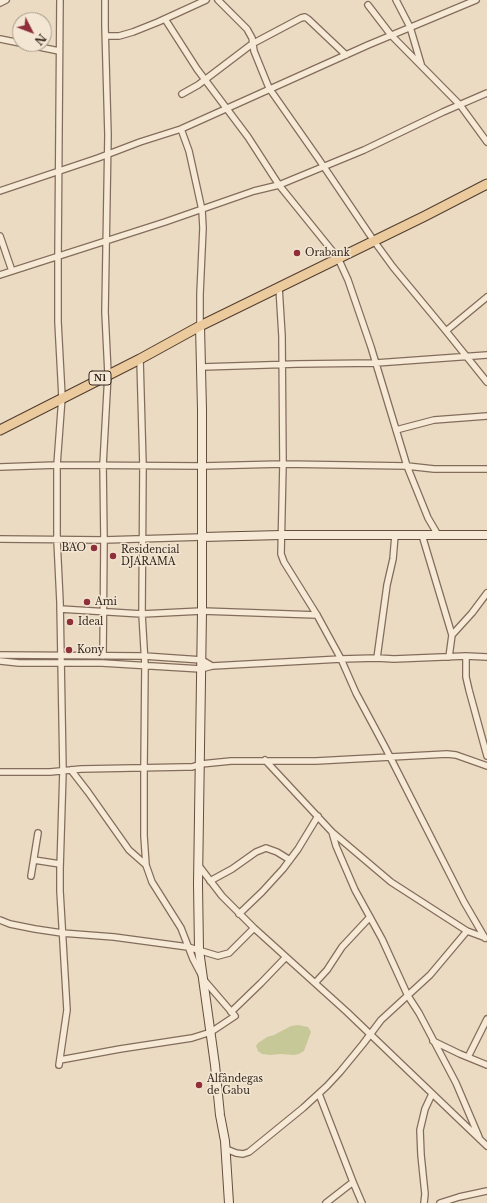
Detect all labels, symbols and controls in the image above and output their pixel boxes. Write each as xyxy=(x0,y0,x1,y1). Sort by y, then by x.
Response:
north arrow xyxy=(12,12,52,52)
text: N xyxy=(32,31,49,48)
place label: Orabank xyxy=(305,247,350,259)
marker: Orabank xyxy=(292,248,302,258)
road number: N1 xyxy=(89,371,111,385)
place label: BAO xyxy=(62,542,86,554)
marker: BAO xyxy=(89,543,99,553)
place label: Residencial DJARAMA xyxy=(121,544,179,568)
marker: Residencial DJARAMA xyxy=(108,551,118,561)
place label: Ami xyxy=(95,596,117,608)
marker: Ami xyxy=(82,597,92,607)
place label: Ideal xyxy=(78,616,103,628)
marker: Ideal xyxy=(65,617,75,627)
place label: Kony xyxy=(77,644,104,656)
marker: Kony xyxy=(64,645,74,655)
place label: Alfândegas de Gabu xyxy=(207,1073,263,1096)
marker: Alfândegas de Gabu xyxy=(194,1080,204,1090)

